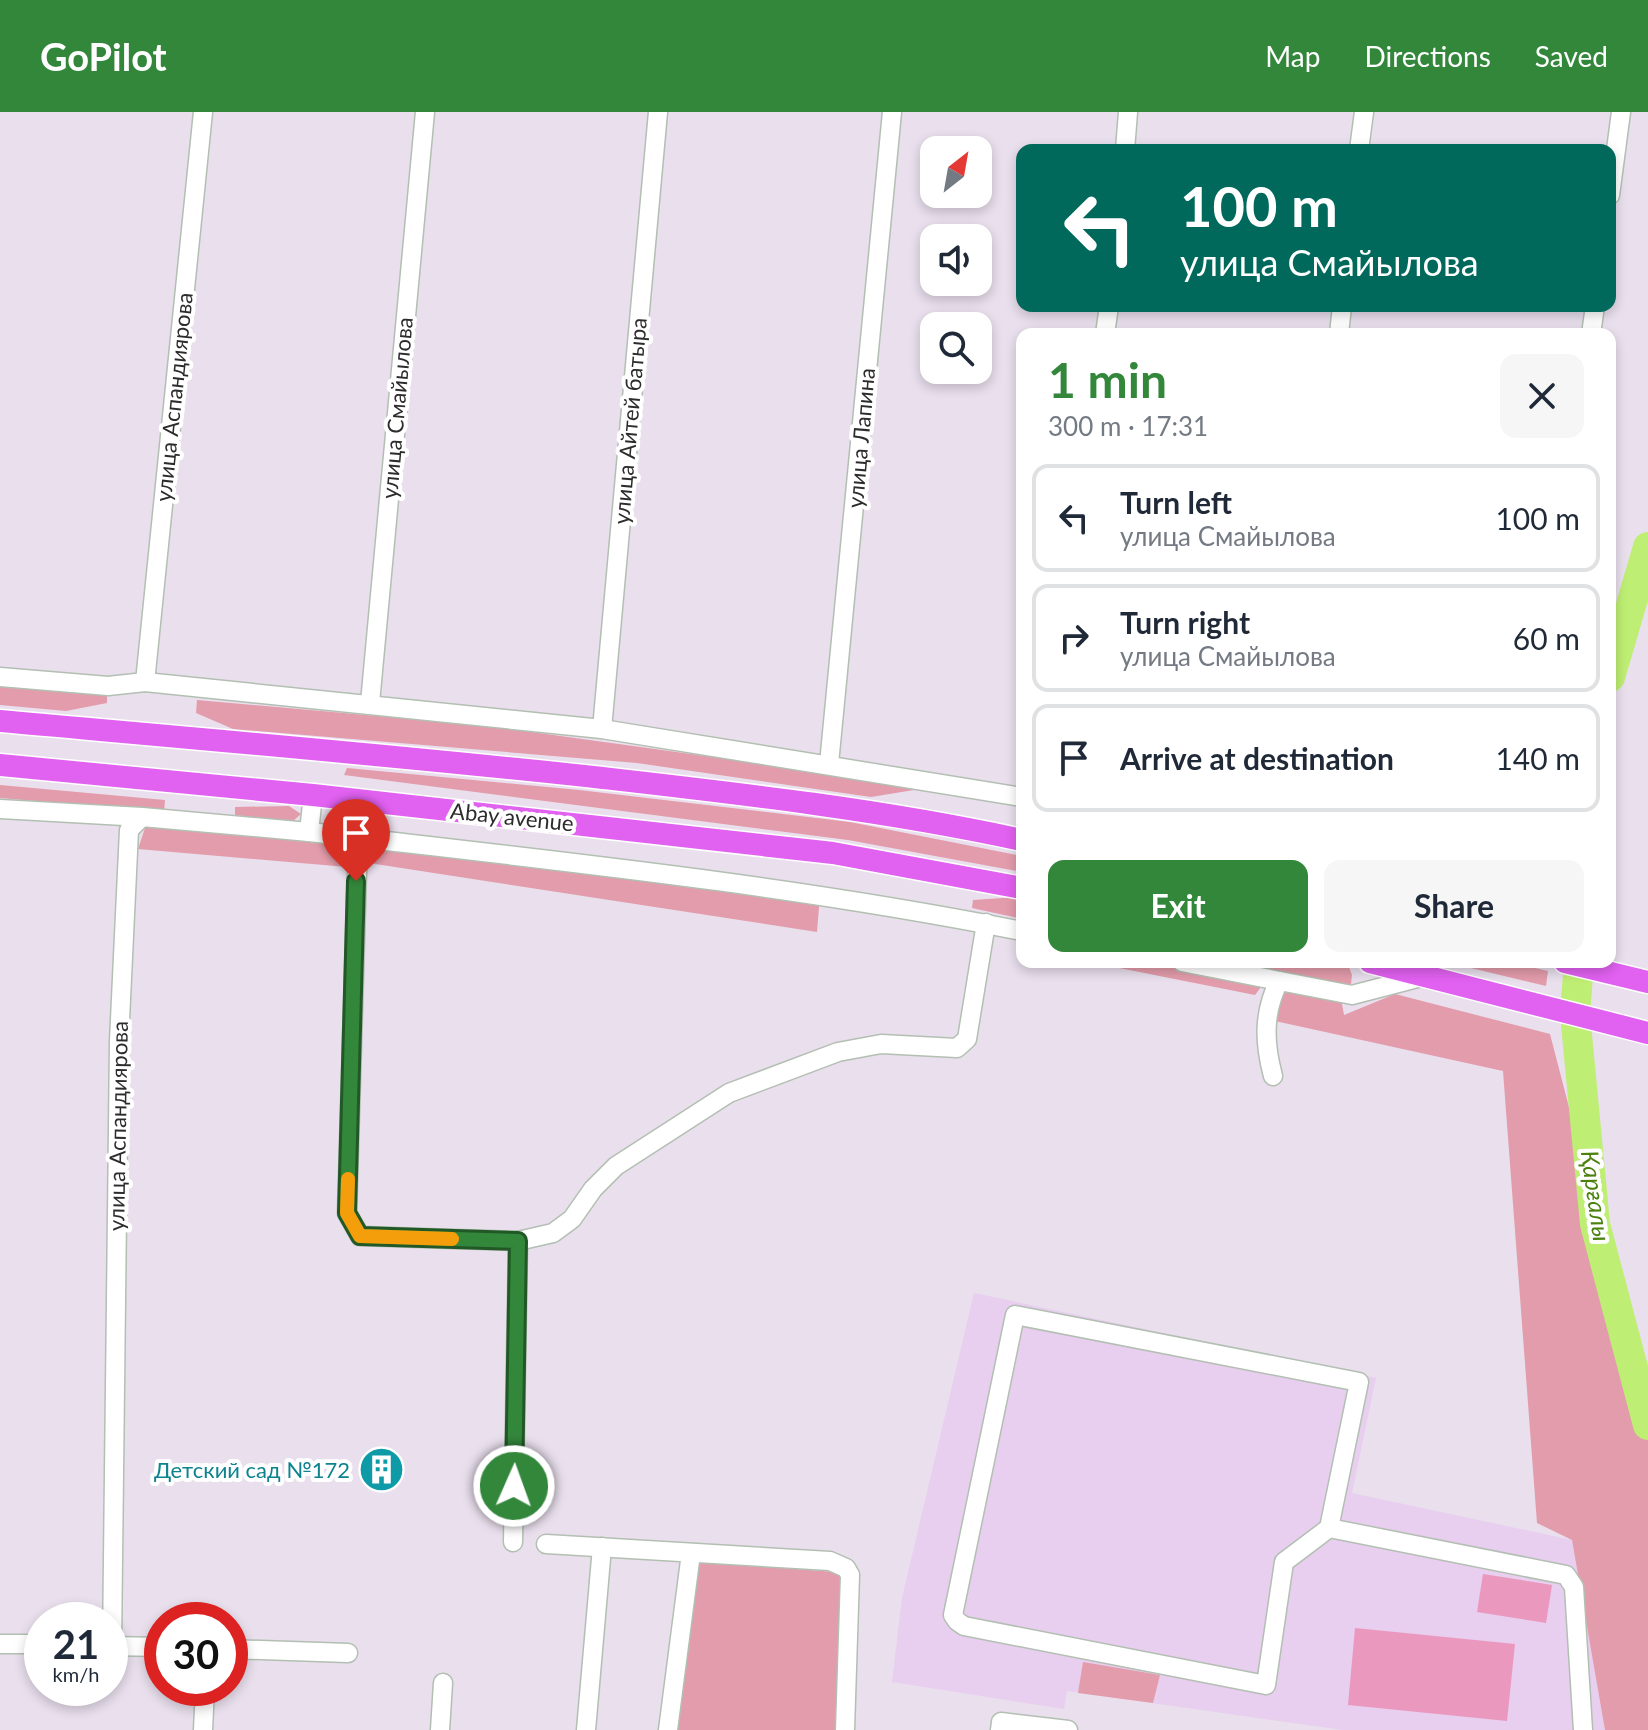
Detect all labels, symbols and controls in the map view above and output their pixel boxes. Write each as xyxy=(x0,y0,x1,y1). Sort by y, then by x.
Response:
text: GoPilot xyxy=(40,33,167,79)
text: Map xyxy=(1265,39,1320,73)
text: Directions xyxy=(1364,39,1491,73)
text: Saved xyxy=(1535,39,1608,73)
north arrow xyxy=(920,136,992,208)
map controls xyxy=(920,136,992,384)
text: 100 m xyxy=(1180,172,1338,239)
icon: left xyxy=(1048,176,1152,280)
button: sound xyxy=(920,224,992,296)
text: улица Смайылова xyxy=(1180,240,1479,284)
street label: улица Аспандиярова xyxy=(149,291,198,503)
button: search xyxy=(920,312,992,384)
street label: улица Смайылова xyxy=(375,316,418,500)
street label: улица Айтей батыра xyxy=(607,316,652,526)
text: 1 min xyxy=(1048,351,1167,408)
button: close xyxy=(1500,354,1584,438)
street label: улица Лапина xyxy=(841,367,880,509)
text: 300 m · 17:31 xyxy=(1048,410,1208,442)
text: Turn left xyxy=(1120,484,1232,520)
icon: left xyxy=(1052,496,1096,540)
text: 100 m xyxy=(1495,500,1580,536)
text: улица Смайылова xyxy=(1120,520,1336,552)
text: Turn right xyxy=(1120,604,1250,640)
icon: right xyxy=(1052,616,1096,660)
text: 60 m xyxy=(1513,620,1580,656)
text: улица Смайылова xyxy=(1120,640,1336,672)
icon: arrive xyxy=(1052,736,1096,780)
text: Arrive at destination xyxy=(1120,740,1394,776)
text: 140 m xyxy=(1495,740,1580,776)
street label: Abay avenue xyxy=(449,797,575,836)
pin xyxy=(322,799,390,881)
icon: arrive xyxy=(334,811,378,855)
button: Exit xyxy=(1048,860,1308,952)
button: Share xyxy=(1324,860,1584,952)
street label: улица Аспандиярова xyxy=(102,1021,133,1231)
water label: Қарғалы xyxy=(1576,1149,1617,1243)
position arrow xyxy=(472,1444,556,1528)
building icon: Детский сад №172 xyxy=(357,1446,405,1494)
place label: Детский сад №172 xyxy=(154,1456,350,1483)
speed limit sign: 30 xyxy=(144,1602,248,1706)
text: 21 xyxy=(53,1620,99,1668)
text: km/h xyxy=(53,1662,99,1686)

